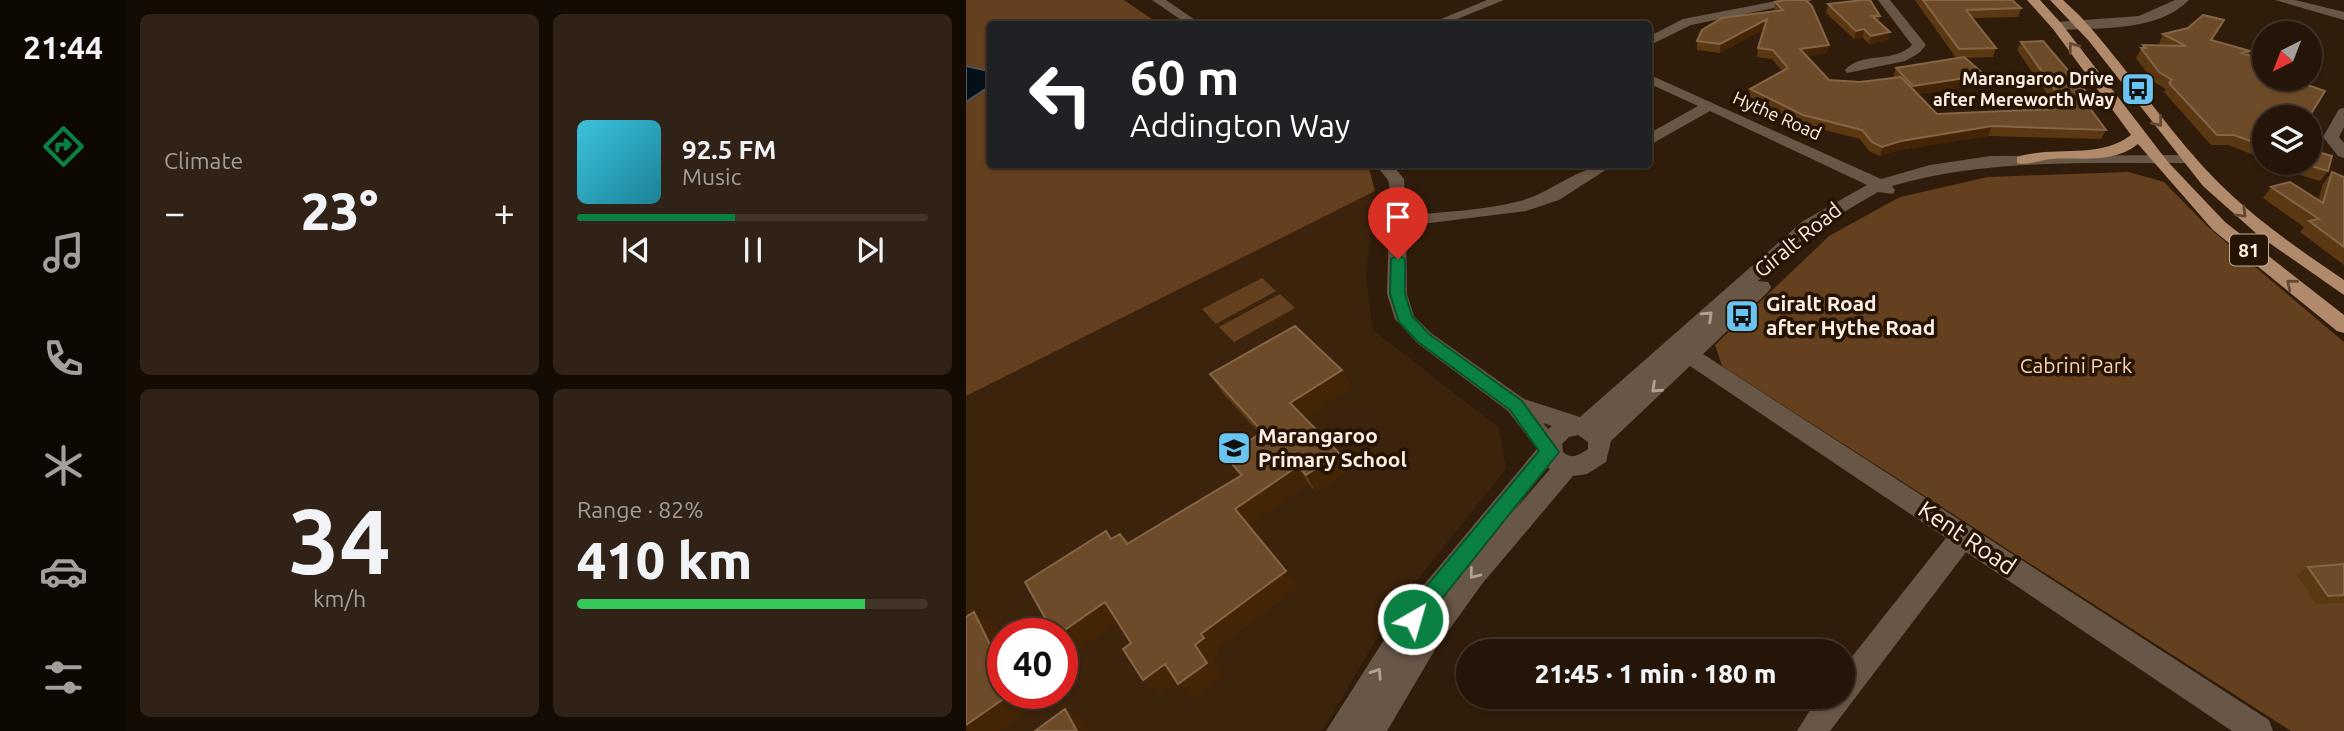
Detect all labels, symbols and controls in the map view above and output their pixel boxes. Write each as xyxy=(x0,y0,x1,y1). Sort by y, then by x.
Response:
north arrow xyxy=(2252,21,2322,91)
map controls xyxy=(2252,21,2322,175)
text: 21:44 xyxy=(23,29,103,65)
one-way arrow xyxy=(2068,42,2081,55)
icon: left xyxy=(1015,49,1106,140)
text: 60 m xyxy=(1130,49,1239,104)
place label: Marangaroo Drive after Mereworth Way xyxy=(1933,68,2114,109)
bus stop icon: Marangaroo Drive after Mereworth Way xyxy=(2119,70,2157,108)
street label: Hythe Road xyxy=(1730,87,1824,143)
button: layers xyxy=(2252,105,2322,175)
text: Addington Way xyxy=(1130,107,1350,143)
one-way arrow xyxy=(2150,114,2163,126)
icon: directions xyxy=(39,122,88,171)
text: 92.5 FM xyxy=(682,135,776,164)
text: Climate xyxy=(164,148,243,173)
text: Music xyxy=(682,164,741,189)
text: 23° xyxy=(301,182,378,240)
pin xyxy=(1368,187,1428,259)
text: − xyxy=(164,191,185,233)
text: + xyxy=(494,191,515,233)
street label: Giralt Road xyxy=(1749,197,1846,282)
icon: arrive xyxy=(1379,198,1417,236)
one-way arrow xyxy=(2234,204,2247,217)
icon: music xyxy=(39,228,88,277)
icon: previous xyxy=(617,231,655,269)
icon: pause xyxy=(734,231,772,269)
icon: next xyxy=(851,231,889,269)
road number: 81 xyxy=(2230,234,2268,266)
one-way arrow xyxy=(2286,279,2298,292)
place label: Giralt Road after Hythe Road xyxy=(1766,291,1935,339)
bus stop icon: Giralt Road after Hythe Road xyxy=(1723,297,1761,335)
one-way arrow xyxy=(1700,312,1713,324)
icon: phone xyxy=(39,334,88,383)
park label: Cabrini Park xyxy=(2020,353,2133,377)
one-way arrow xyxy=(1651,379,1664,392)
place label: Marangaroo Primary School xyxy=(1258,423,1407,471)
school or university icon: Marangaroo Primary School xyxy=(1215,429,1253,467)
icon: climate xyxy=(39,441,88,490)
text: 34 xyxy=(288,489,391,591)
street label: Kent Road xyxy=(1914,495,2021,580)
text: Range · 82% xyxy=(577,497,704,522)
text: 410 km xyxy=(577,531,752,589)
icon: car xyxy=(39,547,88,596)
one-way arrow xyxy=(1470,566,1483,578)
position arrow xyxy=(1376,582,1450,656)
text: km/h xyxy=(313,586,366,611)
speed limit sign: 40 xyxy=(987,618,1078,709)
icon: filters xyxy=(39,653,88,702)
text: 21:45 · 1 min · 180 m xyxy=(1535,659,1776,688)
one-way arrow xyxy=(1369,668,1381,681)

